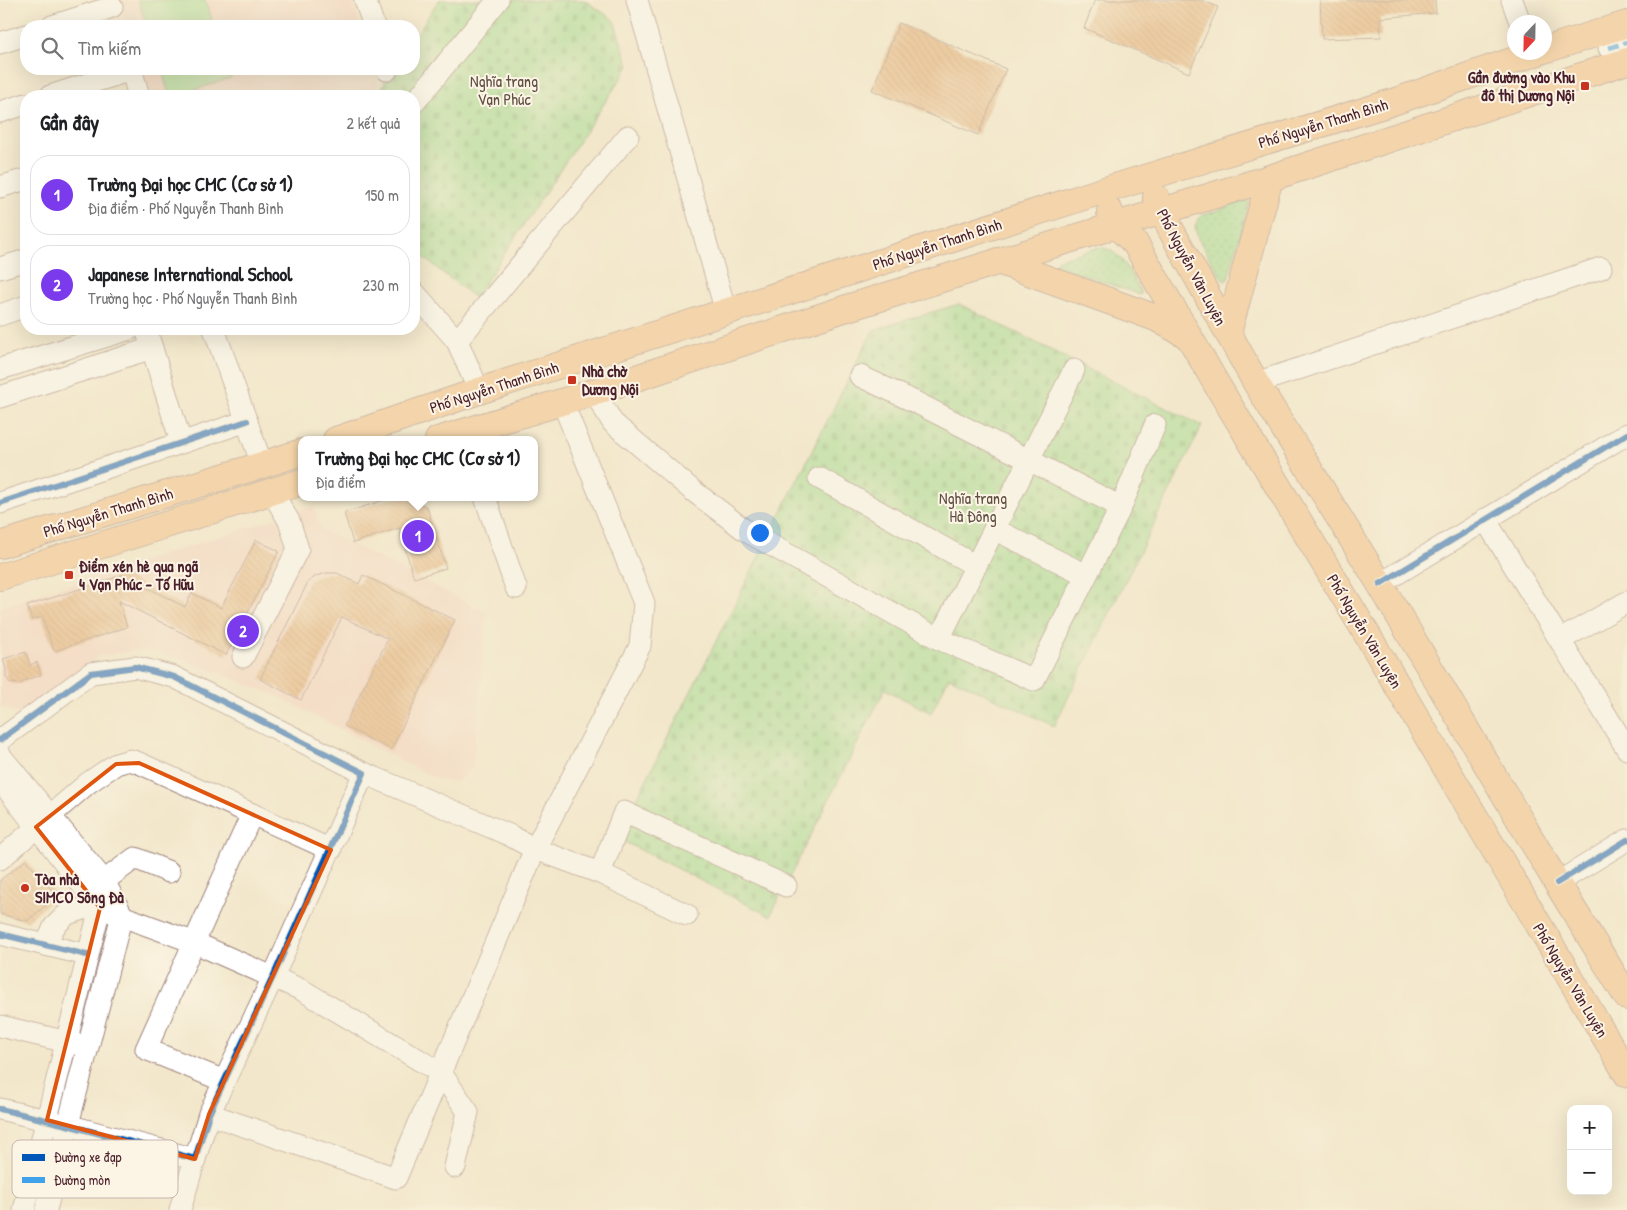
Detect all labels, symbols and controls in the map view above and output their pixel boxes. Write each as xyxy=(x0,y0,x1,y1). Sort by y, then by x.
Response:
north arrow xyxy=(1507,15,1552,60)
search box xyxy=(20,20,420,75)
icon: search xyxy=(38,34,66,62)
text: Tìm kiếm xyxy=(78,35,141,61)
place label: Gần đường vào Khu đô thị Dương Nội xyxy=(1468,66,1576,107)
park label: Nghĩa trang Vạn Phúc xyxy=(470,70,538,110)
marker: Gần đường vào Khu đô thị Dương Nội xyxy=(1579,80,1591,92)
street label: Phố Nguyễn Thanh Bình xyxy=(1256,93,1391,153)
text: Gần đây xyxy=(40,108,99,137)
text: 2 kết quả xyxy=(347,112,400,134)
text: Trường Đại học CMC (Cơ sở 1) xyxy=(88,171,293,197)
text: 1 xyxy=(54,184,60,206)
text: 150 m xyxy=(365,184,399,206)
text: Địa điểm · Phố Nguyễn Thanh Bình xyxy=(88,197,283,219)
street label: Phố Nguyễn Văn Luyện xyxy=(1152,205,1232,329)
street label: Phố Nguyễn Thanh Bình xyxy=(870,213,1005,275)
text: Japanese International School xyxy=(88,261,292,287)
text: 2 xyxy=(53,274,61,296)
text: 230 m xyxy=(363,274,399,296)
text: Trường học · Phố Nguyễn Thanh Bình xyxy=(88,287,297,309)
street label: Phố Nguyễn Thanh Bình xyxy=(427,356,562,418)
place label: Nhà chờ Dương Nội xyxy=(582,360,639,401)
marker: Nhà chờ Dương Nội xyxy=(566,374,578,386)
popup xyxy=(298,436,538,501)
text: Trường Đại học CMC (Cơ sở 1) xyxy=(315,445,521,471)
text: Địa điểm xyxy=(315,471,366,493)
street label: Phố Nguyễn Thanh Bình xyxy=(41,482,176,542)
park label: Nghĩa trang Hà Đông xyxy=(939,487,1007,527)
pin: 1 xyxy=(402,517,434,555)
your location xyxy=(747,520,773,546)
place label: Điểm xén hè qua ngã 4 Vạn Phúc - Tố Hữu xyxy=(79,555,199,595)
marker: Điểm xén hè qua ngã 4 Vạn Phúc - Tố Hữu xyxy=(63,569,75,581)
street label: Phố Nguyễn Văn Luyện xyxy=(1322,570,1408,692)
pin: 2 xyxy=(227,612,259,650)
place label: Tòa nhà SIMCO Sông Đà xyxy=(34,868,125,909)
marker: Tòa nhà SIMCO Sông Đà xyxy=(19,882,31,894)
street label: Phố Nguyễn Văn Luyện xyxy=(1528,919,1614,1041)
map controls xyxy=(1567,1105,1612,1195)
button: + xyxy=(1567,1105,1612,1150)
legend xyxy=(12,1140,178,1198)
text: Đường xe đạp xyxy=(54,1147,122,1167)
button: − xyxy=(1567,1150,1612,1195)
text: Đường mòn xyxy=(54,1170,110,1190)

